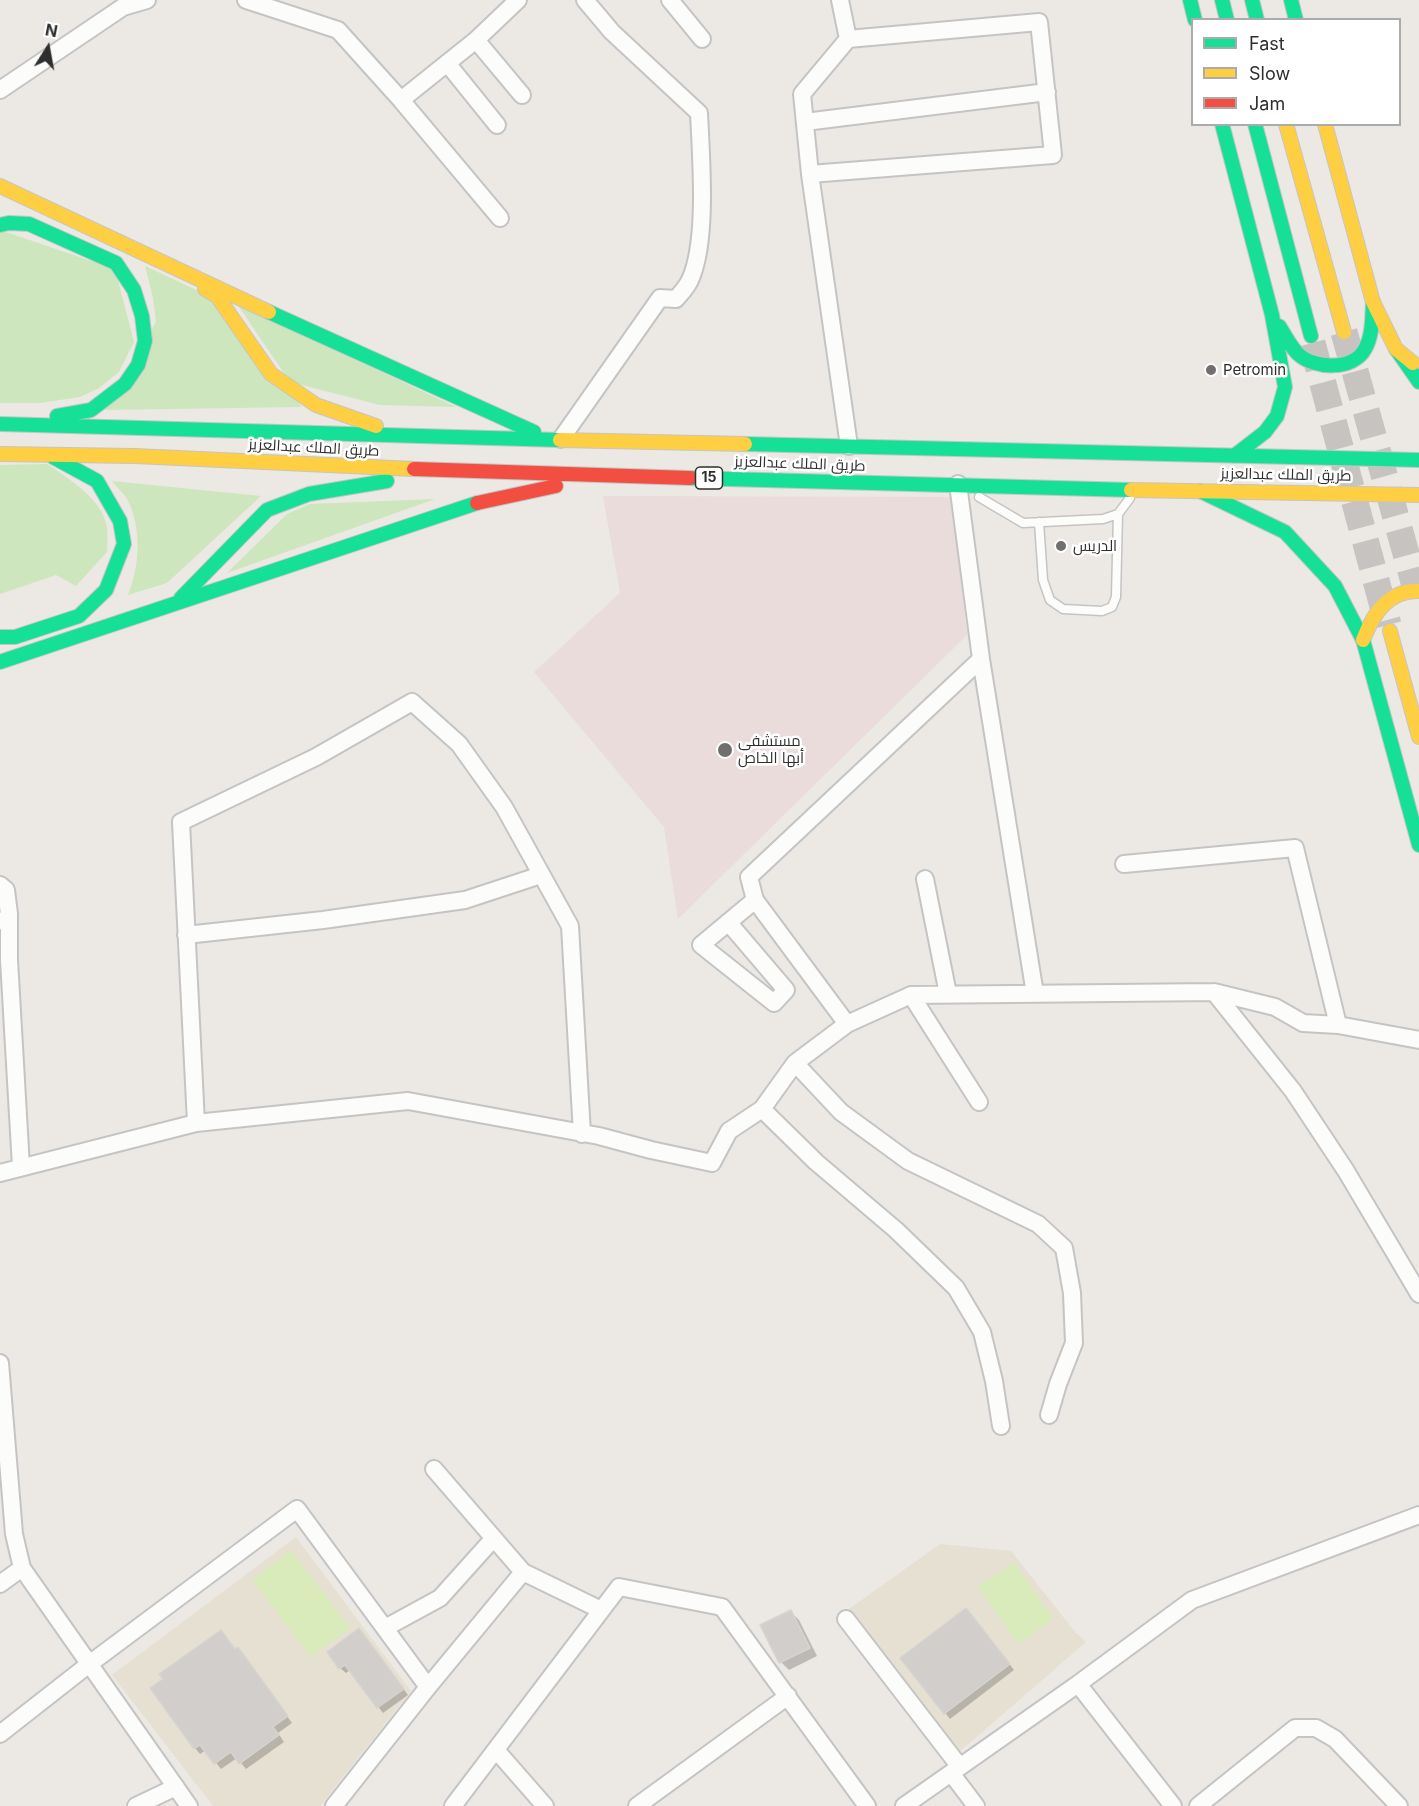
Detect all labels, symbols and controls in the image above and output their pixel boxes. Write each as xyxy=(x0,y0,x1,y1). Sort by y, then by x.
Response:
north arrow xyxy=(18,18,78,78)
legend xyxy=(1191,18,1401,126)
text: N xyxy=(44,19,59,41)
text: Fast xyxy=(1249,33,1285,54)
text: Slow xyxy=(1249,63,1290,84)
text: Jam xyxy=(1249,93,1285,114)
place label: Petromin xyxy=(1223,361,1286,379)
marker: Petromin xyxy=(1204,363,1218,377)
street label: طريق الملك عبدالعزيز xyxy=(248,436,380,460)
street label: طريق الملك عبدالعزيز xyxy=(734,453,866,475)
street label: طريق الملك عبدالعزيز xyxy=(1220,465,1352,485)
road number: 15 xyxy=(696,467,722,489)
place label: الدريس xyxy=(1073,537,1117,555)
marker: الدريس xyxy=(1054,539,1068,553)
place label: مستشفى أبها الخاص xyxy=(738,732,804,767)
marker: مستشفى أبها الخاص xyxy=(716,741,734,759)

